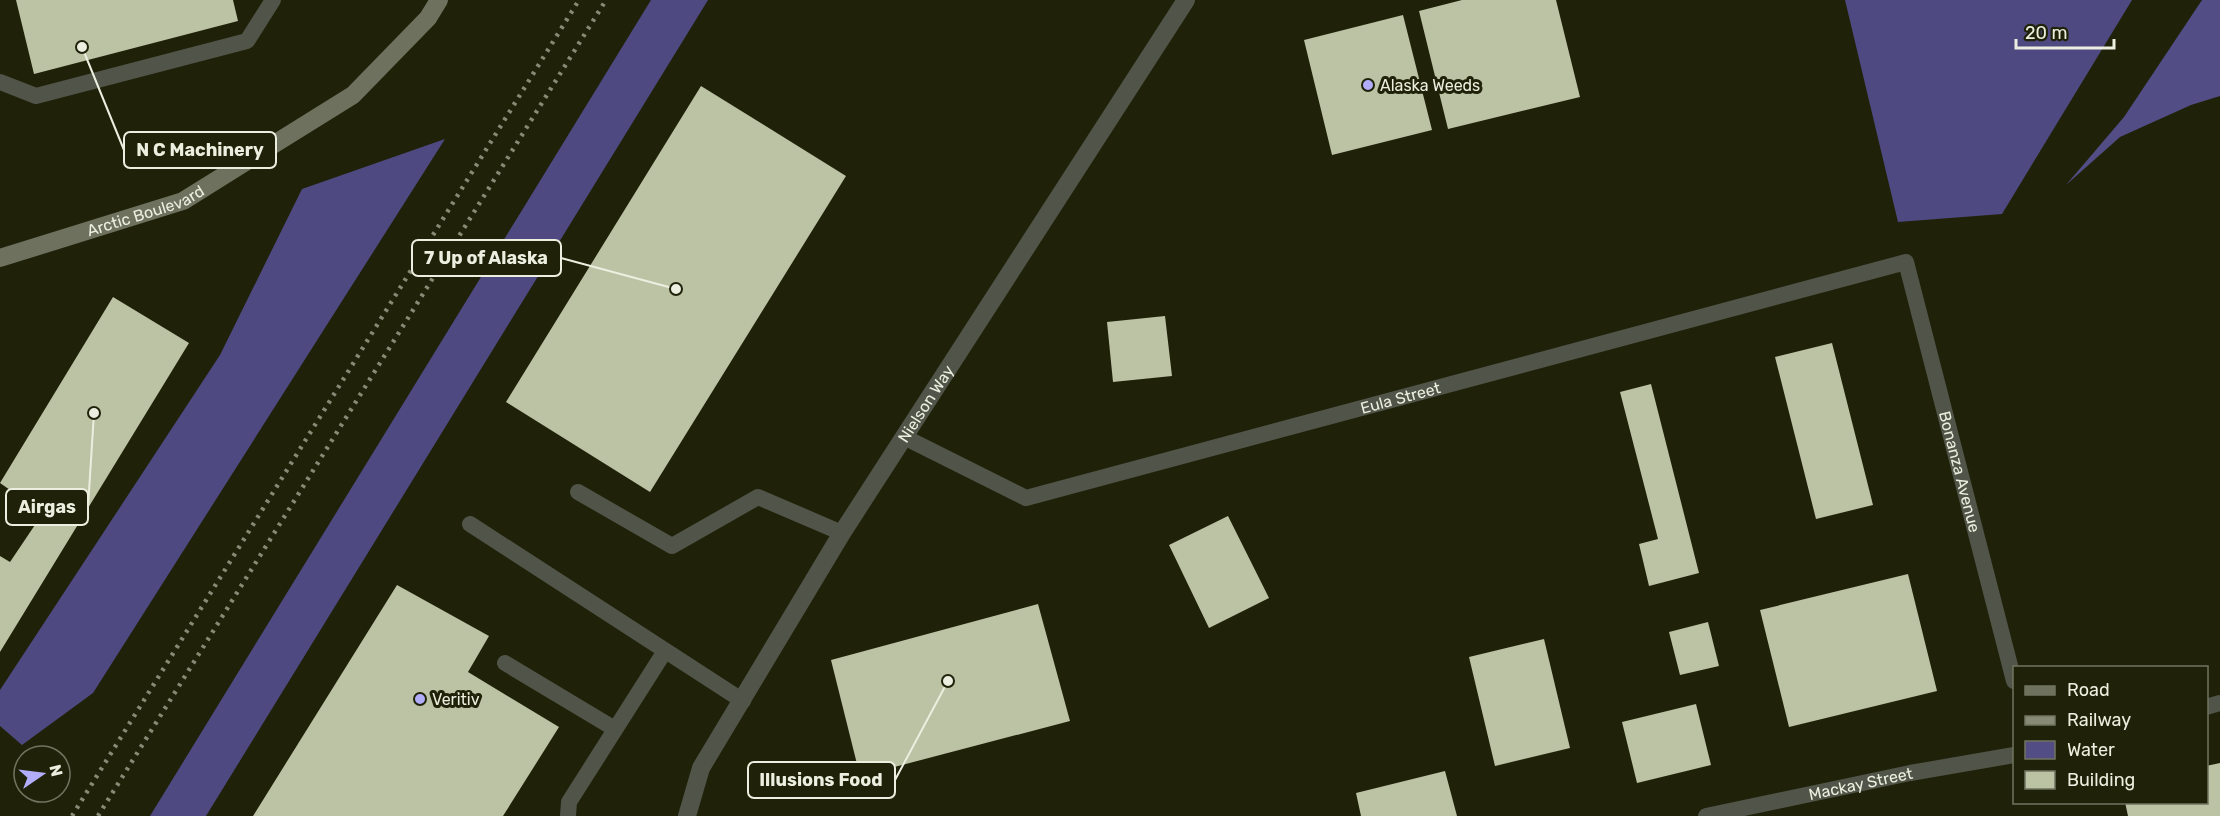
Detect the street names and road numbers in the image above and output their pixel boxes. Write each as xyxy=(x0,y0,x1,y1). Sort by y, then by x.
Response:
street label: Arctic Boulevard xyxy=(84,181,208,240)
street label: Nielson Way xyxy=(893,361,958,446)
street label: Eula Street xyxy=(1358,378,1443,417)
street label: Bonanza Avenue xyxy=(1935,409,1985,534)
street label: Mackay Street xyxy=(1807,763,1914,804)

